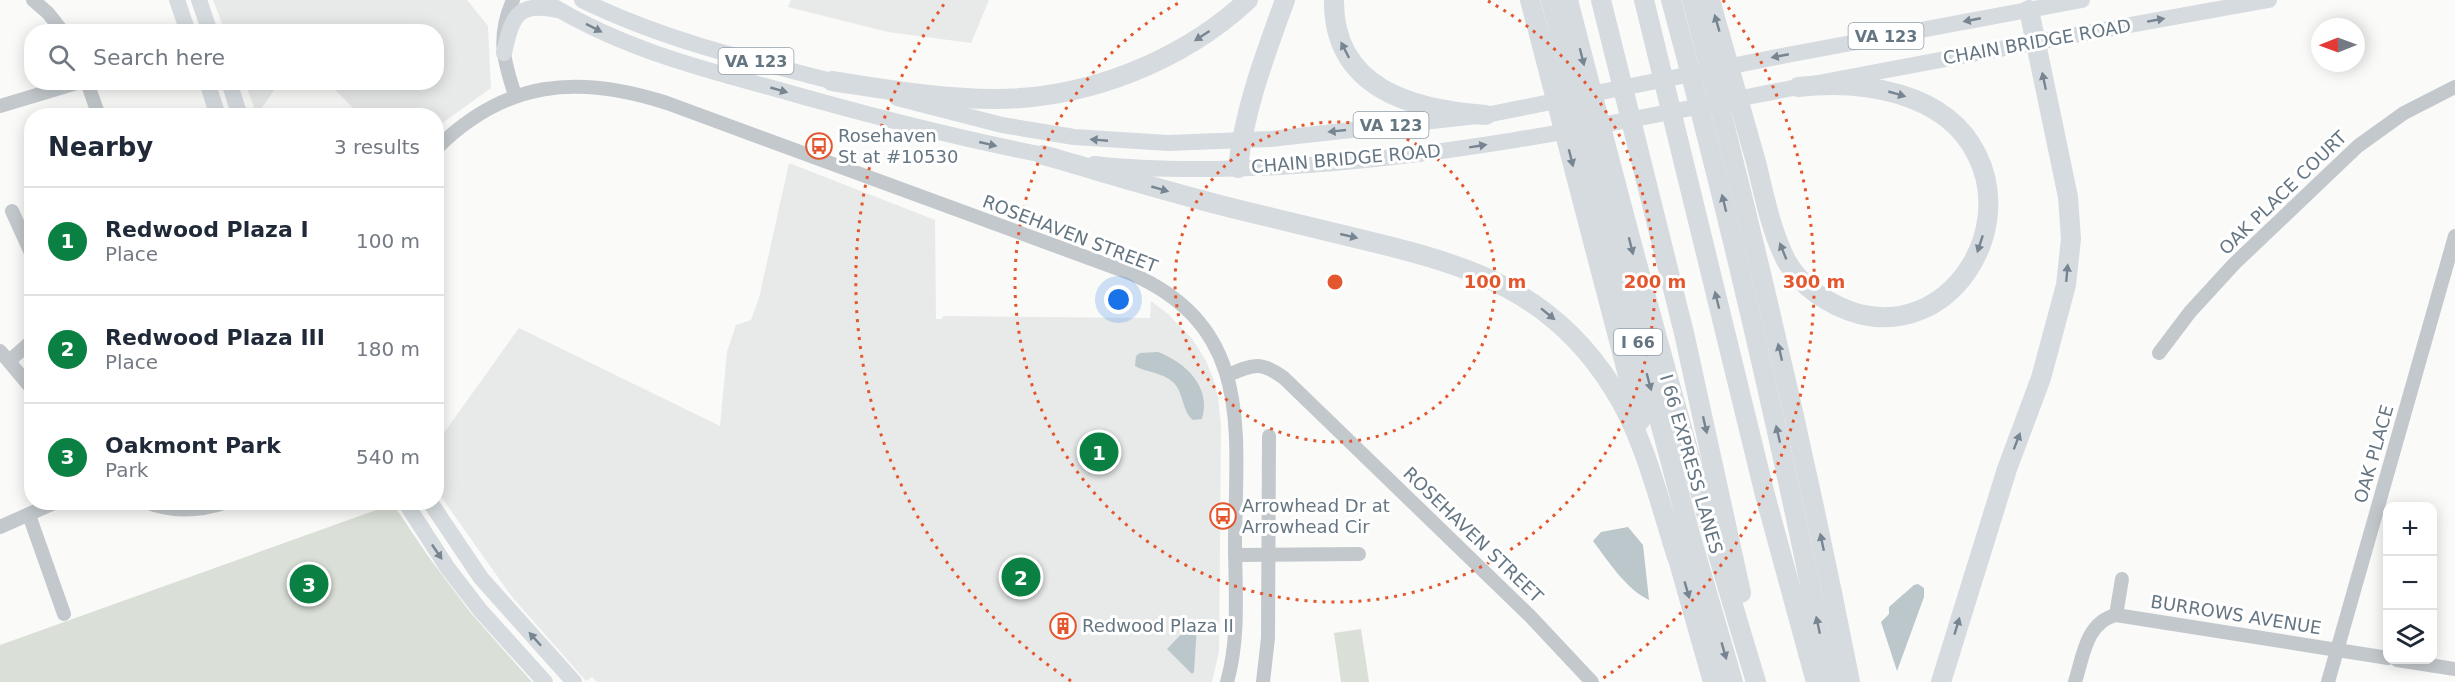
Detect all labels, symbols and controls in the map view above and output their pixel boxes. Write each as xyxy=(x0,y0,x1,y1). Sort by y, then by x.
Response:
one-way arrow xyxy=(1711,14,1721,32)
street label: CHAIN BRIDGE ROAD xyxy=(1941,15,2133,68)
one-way arrow xyxy=(2147,15,2166,24)
one-way arrow xyxy=(1962,16,1981,25)
north arrow xyxy=(2311,18,2365,72)
road number: VA 123 xyxy=(1848,23,1924,49)
search box xyxy=(24,24,444,90)
one-way arrow xyxy=(586,24,603,33)
one-way arrow xyxy=(1194,30,1210,41)
icon: search xyxy=(45,41,78,74)
one-way arrow xyxy=(1340,41,1350,58)
text: Search here xyxy=(93,45,225,70)
one-way arrow xyxy=(1578,47,1588,66)
road number: VA 123 xyxy=(718,48,794,74)
one-way arrow xyxy=(1771,52,1790,61)
one-way arrow xyxy=(2039,71,2048,90)
one-way arrow xyxy=(770,86,788,96)
one-way arrow xyxy=(1888,90,1906,99)
road number: VA 123 xyxy=(1354,112,1428,138)
place label: Rosehaven St at #10530 xyxy=(838,125,958,167)
street label: OAK PLACE COURT xyxy=(2215,126,2351,259)
one-way arrow xyxy=(1327,127,1346,136)
bus stop icon: Rosehaven St at #10530 xyxy=(804,131,834,161)
text: Nearby xyxy=(48,132,153,162)
text: 3 results xyxy=(334,135,420,159)
one-way arrow xyxy=(1089,135,1108,144)
one-way arrow xyxy=(979,139,998,149)
street label: CHAIN BRIDGE ROAD xyxy=(1250,140,1442,177)
one-way arrow xyxy=(1468,142,1487,151)
one-way arrow xyxy=(1567,149,1577,167)
one-way arrow xyxy=(1151,185,1169,194)
street label: ROSEHAVEN STREET xyxy=(980,190,1162,277)
one-way arrow xyxy=(1718,194,1728,212)
text: Redwood Plaza I xyxy=(105,217,309,242)
text: 1 xyxy=(61,229,74,253)
text: 100 m xyxy=(356,229,420,253)
one-way arrow xyxy=(1340,232,1358,242)
one-way arrow xyxy=(1975,235,1985,253)
one-way arrow xyxy=(1626,236,1636,255)
one-way arrow xyxy=(1778,241,1788,259)
text: Place xyxy=(105,242,158,266)
one-way arrow xyxy=(2063,264,2072,283)
text: 100 m xyxy=(1464,271,1526,292)
text: 200 m xyxy=(1624,271,1686,292)
text: 300 m xyxy=(1783,271,1845,292)
centre of rings xyxy=(1325,272,1345,292)
your location xyxy=(1104,285,1133,314)
one-way arrow xyxy=(1712,291,1722,309)
one-way arrow xyxy=(1540,308,1556,321)
text: Redwood Plaza III xyxy=(105,325,325,350)
road number: I 66 xyxy=(1614,329,1662,355)
text: 2 xyxy=(61,337,74,361)
text: 180 m xyxy=(356,337,420,361)
one-way arrow xyxy=(1775,343,1785,361)
text: Place xyxy=(105,350,158,374)
street label: I 66 EXPRESS LANES xyxy=(1656,372,1727,556)
one-way arrow xyxy=(1645,373,1655,391)
street label: OAK PLACE xyxy=(2350,402,2398,505)
one-way arrow xyxy=(1701,416,1710,435)
one-way arrow xyxy=(1773,424,1782,443)
pin: 1 xyxy=(1080,430,1118,474)
one-way arrow xyxy=(2013,431,2023,449)
text: Oakmont Park xyxy=(105,433,281,458)
text: 3 xyxy=(61,445,74,469)
text: 540 m xyxy=(356,445,420,469)
text: Park xyxy=(105,458,148,482)
street label: ROSEHAVEN STREET xyxy=(1399,463,1548,607)
place label: Arrowhead Dr at Arrowhead Cir xyxy=(1242,495,1390,537)
bus stop icon: Arrowhead Dr at Arrowhead Cir xyxy=(1208,501,1238,531)
map controls xyxy=(2383,502,2437,664)
button: + xyxy=(2383,502,2437,556)
one-way arrow xyxy=(1817,533,1826,552)
one-way arrow xyxy=(431,543,443,559)
pin: 2 xyxy=(1002,554,1040,600)
button: − xyxy=(2383,556,2437,610)
pin: 3 xyxy=(290,562,328,606)
one-way arrow xyxy=(1683,581,1692,599)
street label: BURROWS AVENUE xyxy=(2149,591,2323,638)
button: layers xyxy=(2383,610,2437,664)
building icon: Redwood Plaza II xyxy=(1048,611,1078,641)
place label: Redwood Plaza II xyxy=(1082,615,1234,636)
one-way arrow xyxy=(1813,615,1822,634)
one-way arrow xyxy=(1952,617,1962,635)
one-way arrow xyxy=(529,632,542,647)
one-way arrow xyxy=(1720,642,1729,660)

